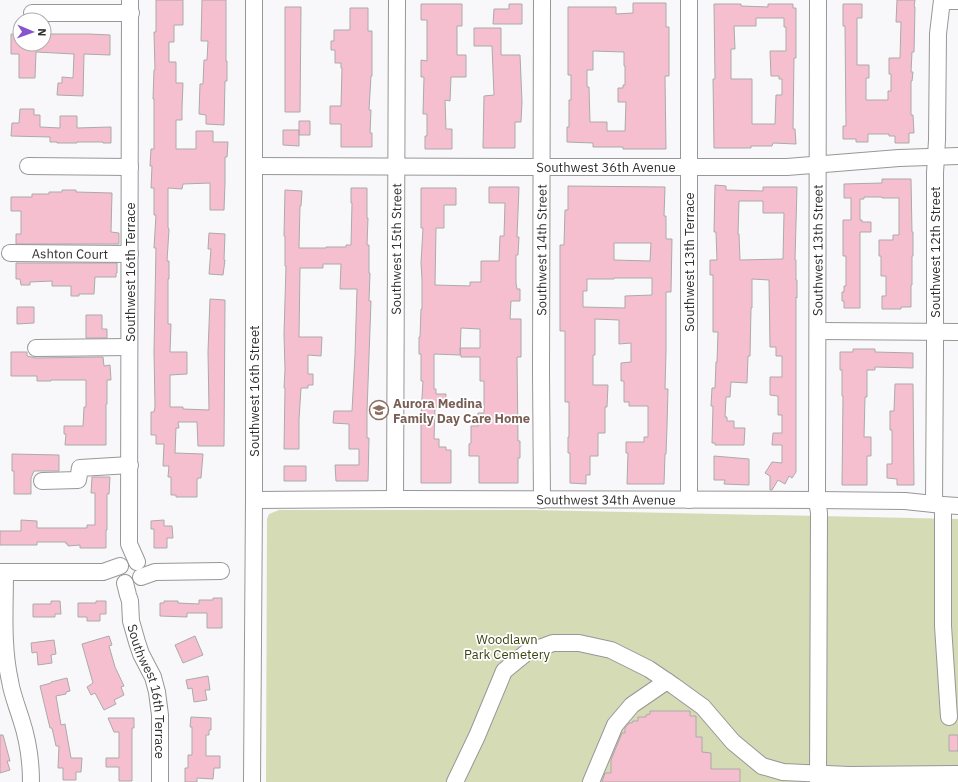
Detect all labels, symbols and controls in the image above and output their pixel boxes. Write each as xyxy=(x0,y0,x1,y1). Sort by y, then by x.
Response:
north arrow xyxy=(12,12,52,52)
text: N xyxy=(35,28,49,37)
street label: Southwest 36th Avenue xyxy=(536,159,676,176)
street label: Southwest 15th Street xyxy=(388,183,405,315)
street label: Southwest 14th Street xyxy=(533,184,551,316)
street label: Southwest 13th Street xyxy=(809,184,827,316)
street label: Southwest 12th Street xyxy=(927,186,944,318)
street label: Southwest 13th Terrace xyxy=(681,192,698,332)
street label: Southwest 16th Terrace xyxy=(122,202,139,342)
street label: Ashton Court xyxy=(32,245,108,263)
street label: Southwest 16th Street xyxy=(246,325,263,457)
place label: Aurora Medina Family Day Care Home xyxy=(393,395,530,427)
school or university icon: Aurora Medina Family Day Care Home xyxy=(368,399,390,421)
street label: Southwest 34th Avenue xyxy=(536,491,676,509)
street label: Southwest 16th Terrace xyxy=(123,622,168,759)
park label: Woodlawn Park Cemetery xyxy=(464,631,551,663)

